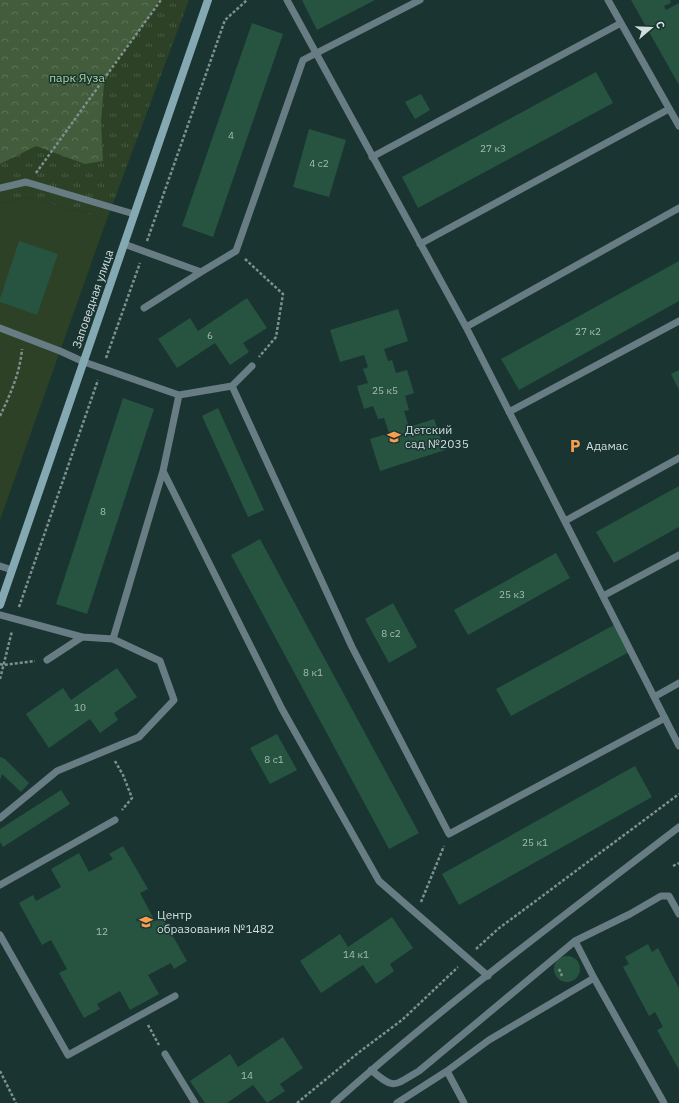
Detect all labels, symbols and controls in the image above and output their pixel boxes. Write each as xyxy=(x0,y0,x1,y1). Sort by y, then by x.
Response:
north arrow xyxy=(631,8,671,48)
text: С xyxy=(653,19,668,30)
park label: парк Яуза xyxy=(49,70,105,85)
house number: 4 xyxy=(228,129,234,142)
house number: 27 к3 xyxy=(480,142,506,155)
house number: 4 с2 xyxy=(309,157,329,170)
street label: Заповедная улица xyxy=(69,247,117,350)
house number: 27 к2 xyxy=(575,325,601,338)
house number: 6 xyxy=(207,329,213,342)
house number: 25 к5 xyxy=(372,384,398,397)
place label: Детский сад №2035 xyxy=(405,422,469,451)
school or university icon: Детский сад №2035 xyxy=(386,429,402,445)
parking icon: Адамас xyxy=(567,438,583,454)
place label: Адамас xyxy=(586,438,628,453)
house number: 8 xyxy=(100,505,106,518)
house number: 25 к3 xyxy=(499,588,525,601)
house number: 8 с2 xyxy=(381,627,401,640)
house number: 8 к1 xyxy=(303,666,323,679)
house number: 10 xyxy=(74,701,86,714)
house number: 8 с1 xyxy=(264,753,284,766)
house number: 25 к1 xyxy=(522,836,548,849)
place label: Центр образования №1482 xyxy=(157,907,274,936)
school or university icon: Центр образования №1482 xyxy=(138,914,154,930)
house number: 12 xyxy=(96,925,108,938)
house number: 14 к1 xyxy=(343,948,369,961)
house number: 14 xyxy=(241,1069,253,1082)

